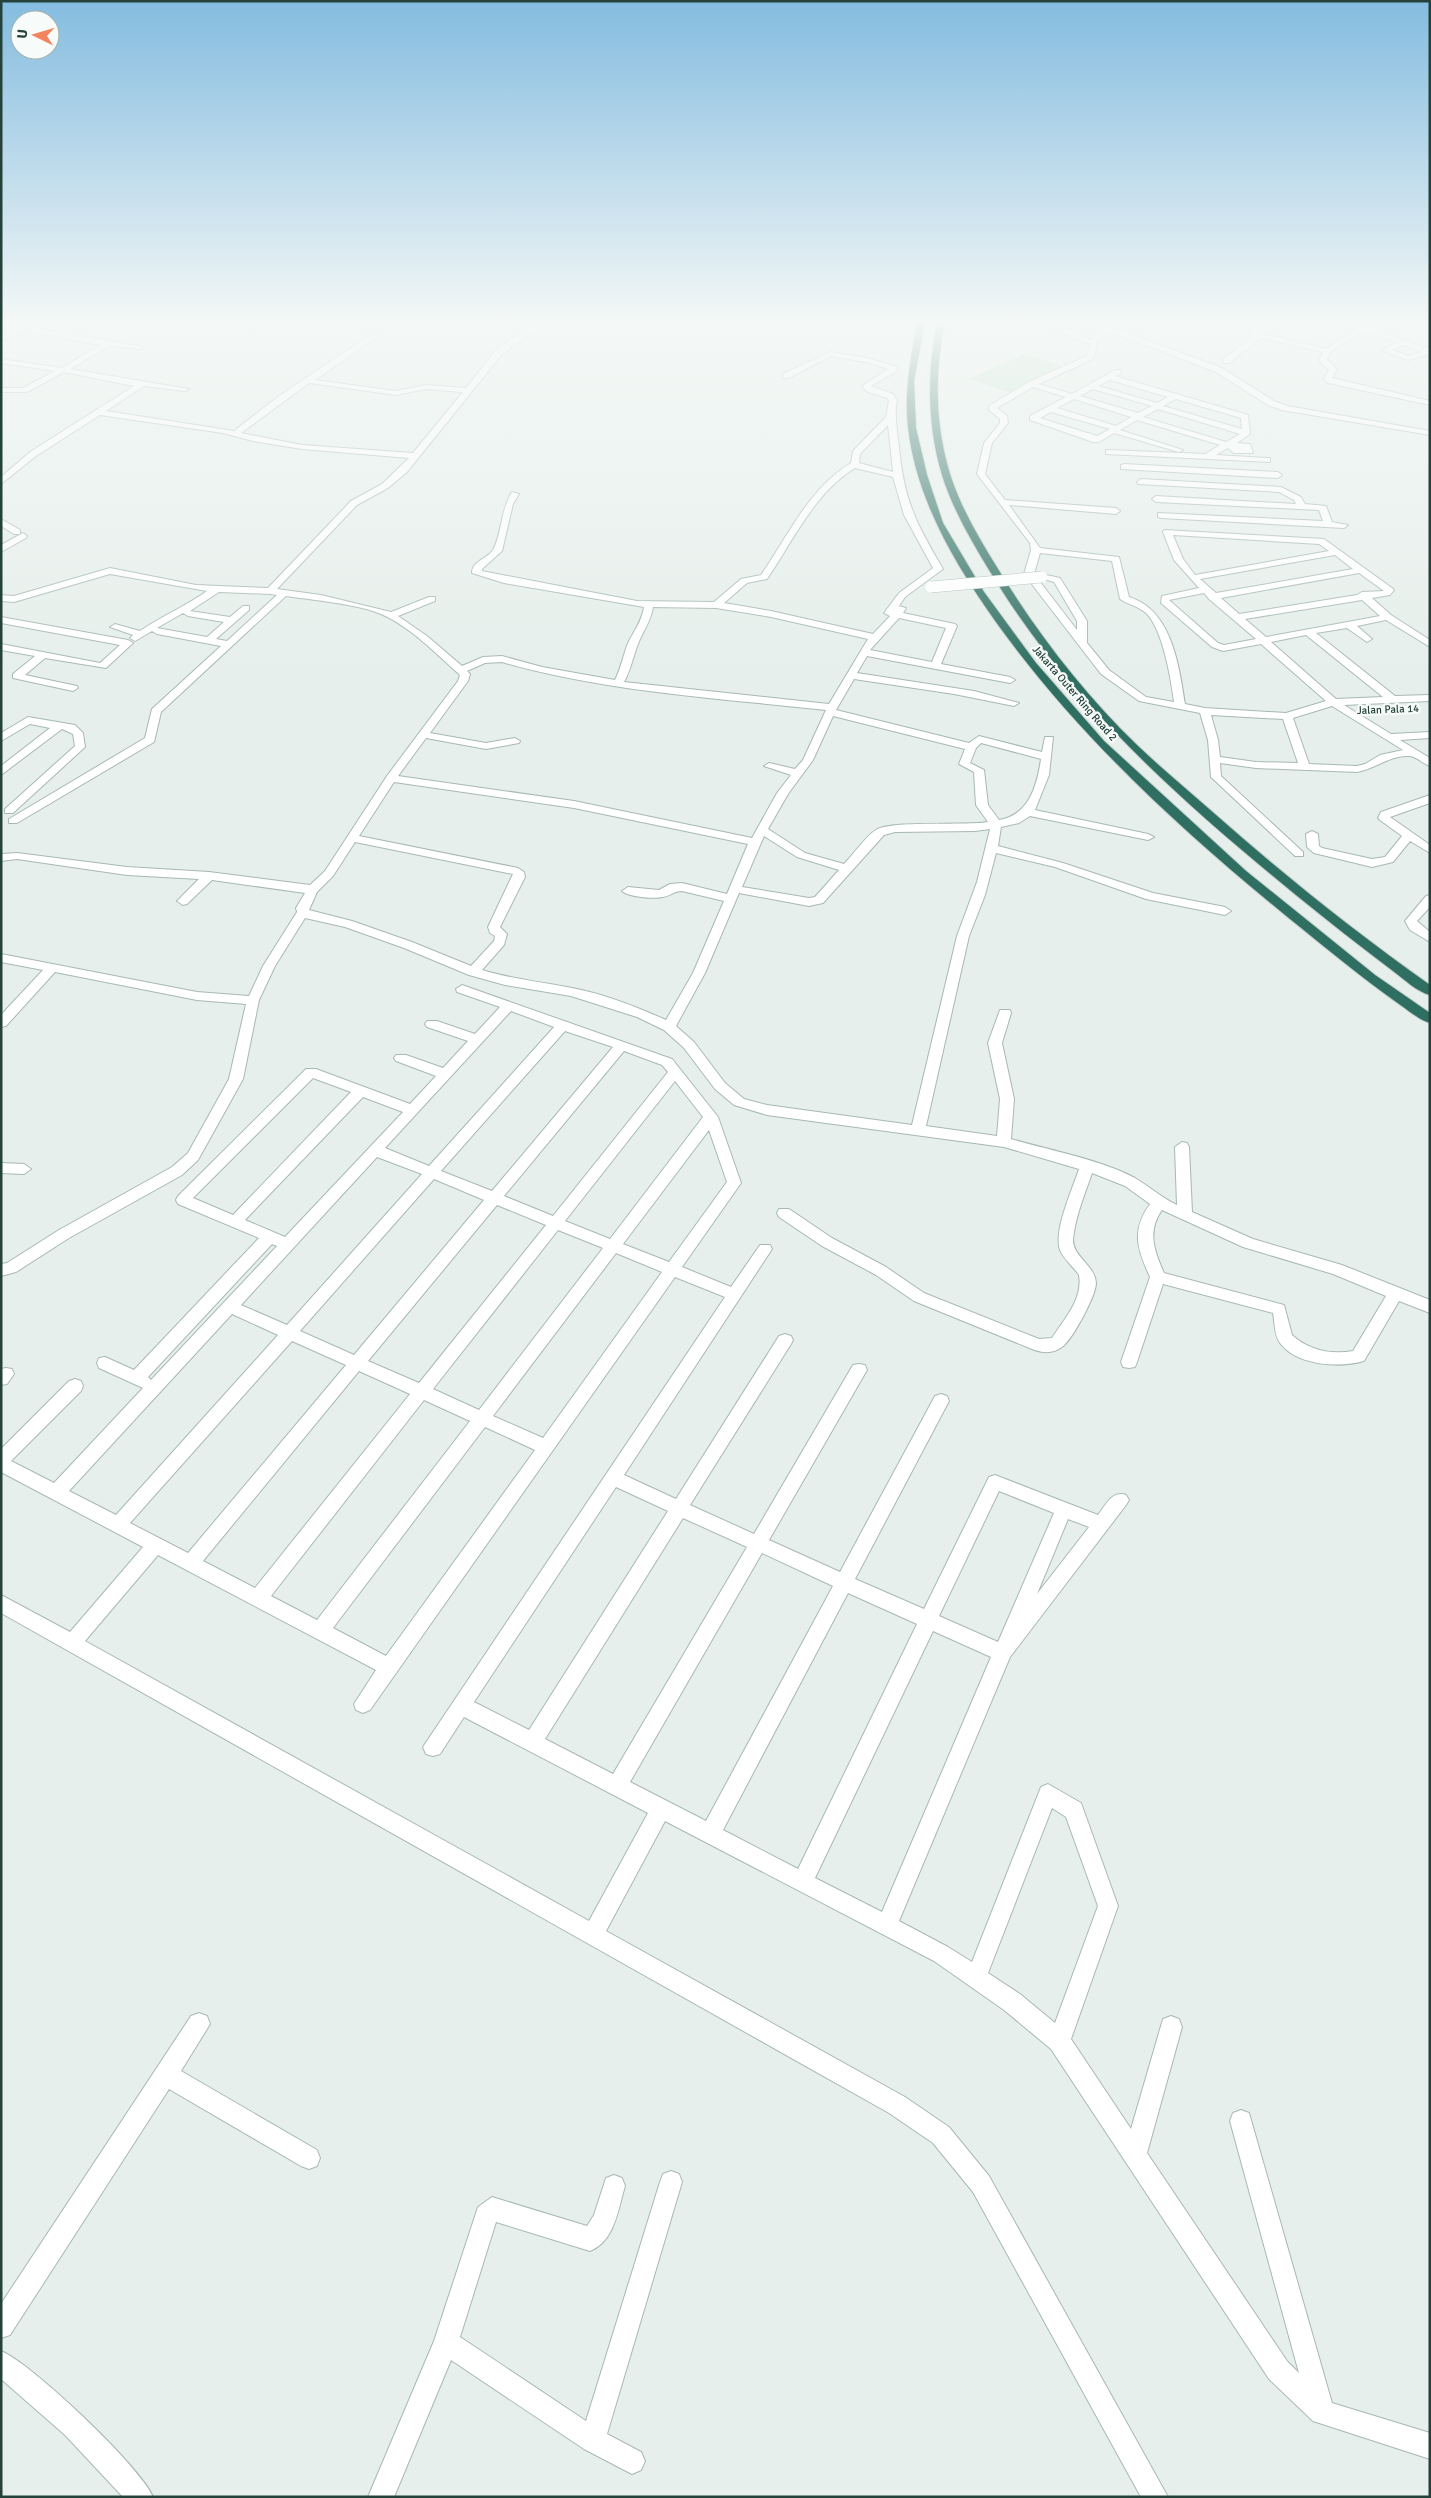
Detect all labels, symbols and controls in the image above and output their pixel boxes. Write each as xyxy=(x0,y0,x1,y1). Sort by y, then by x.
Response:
north arrow xyxy=(10,10,60,60)
text: U xyxy=(14,28,31,39)
street label: Jakarta Outer Ring Road 2 xyxy=(1030,643,1120,744)
street label: Jalan Pala 14 xyxy=(1357,702,1419,717)

